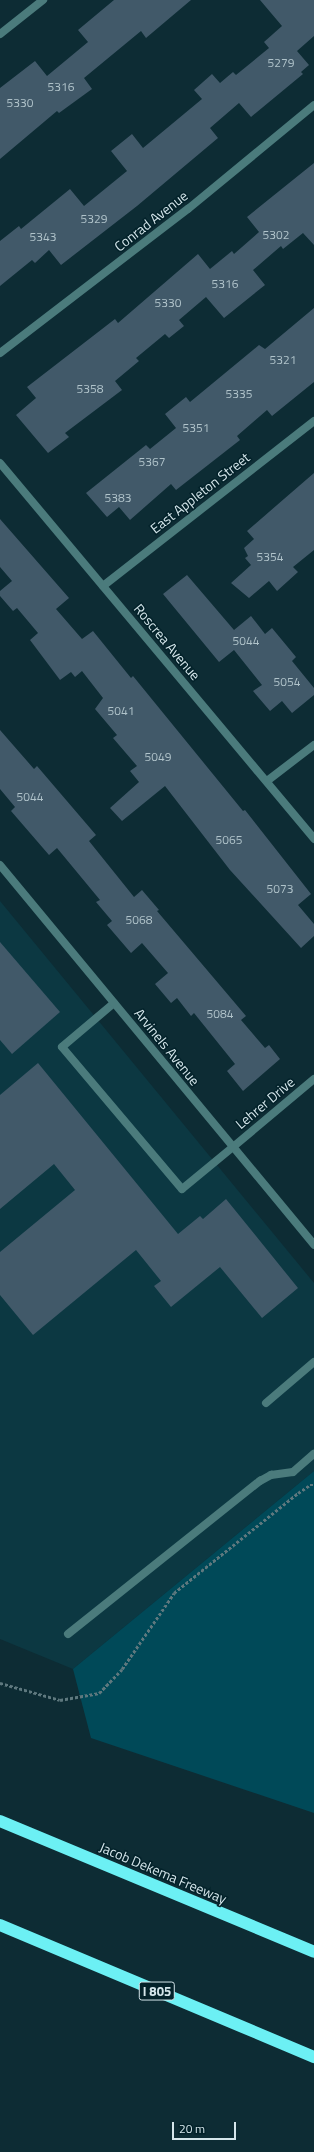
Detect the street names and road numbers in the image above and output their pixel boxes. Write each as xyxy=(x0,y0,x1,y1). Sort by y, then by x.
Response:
street label: Conrad Avenue xyxy=(111,187,191,255)
street label: East Appleton Street xyxy=(147,449,253,537)
street label: Roscrea Avenue xyxy=(130,601,204,683)
street label: Arvinels Avenue xyxy=(131,1005,203,1089)
street label: Lehrer Drive xyxy=(232,1074,298,1132)
street label: Jacob Dekema Freeway xyxy=(97,1839,229,1907)
road number: I 805 xyxy=(138,1980,176,2002)

